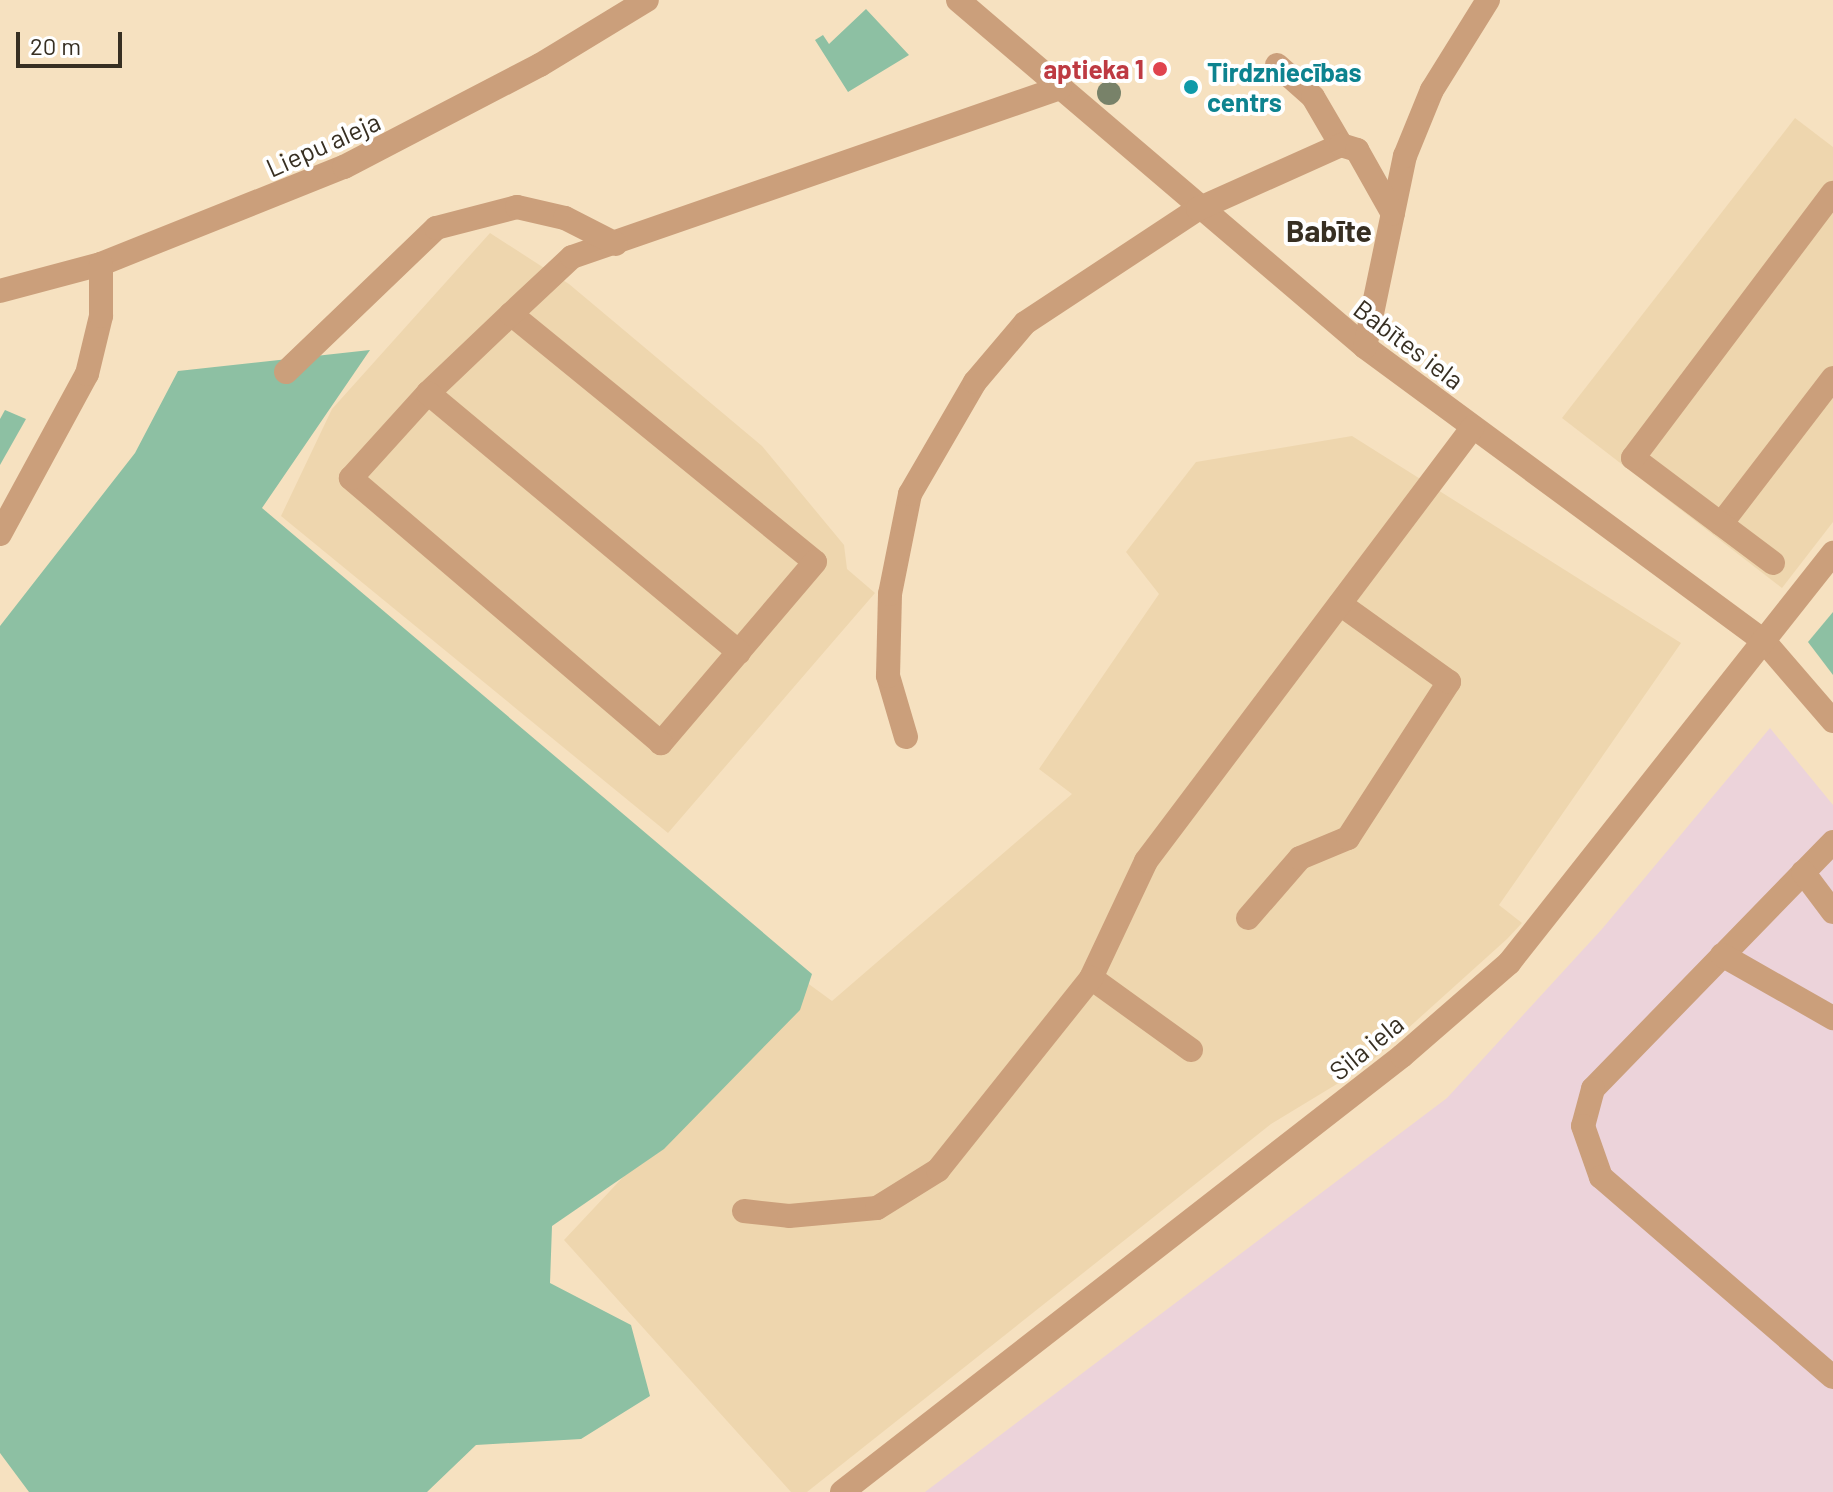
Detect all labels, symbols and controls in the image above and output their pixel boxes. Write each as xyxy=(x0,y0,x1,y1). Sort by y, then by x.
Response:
scale bar xyxy=(20,16,126,66)
text: 20 m xyxy=(30,31,81,60)
place label: aptieka 1 xyxy=(1043,53,1144,85)
place label: Tirdzniecības centrs xyxy=(1207,56,1362,118)
marker: aptieka 1 xyxy=(1151,60,1169,78)
marker: Tirdzniecības centrs xyxy=(1182,78,1200,96)
street label: Liepu aleja xyxy=(261,105,385,183)
district label: Babīte xyxy=(1286,212,1372,248)
street label: Babītes iela xyxy=(1348,293,1470,395)
street label: Sila iela xyxy=(1323,1008,1409,1086)

